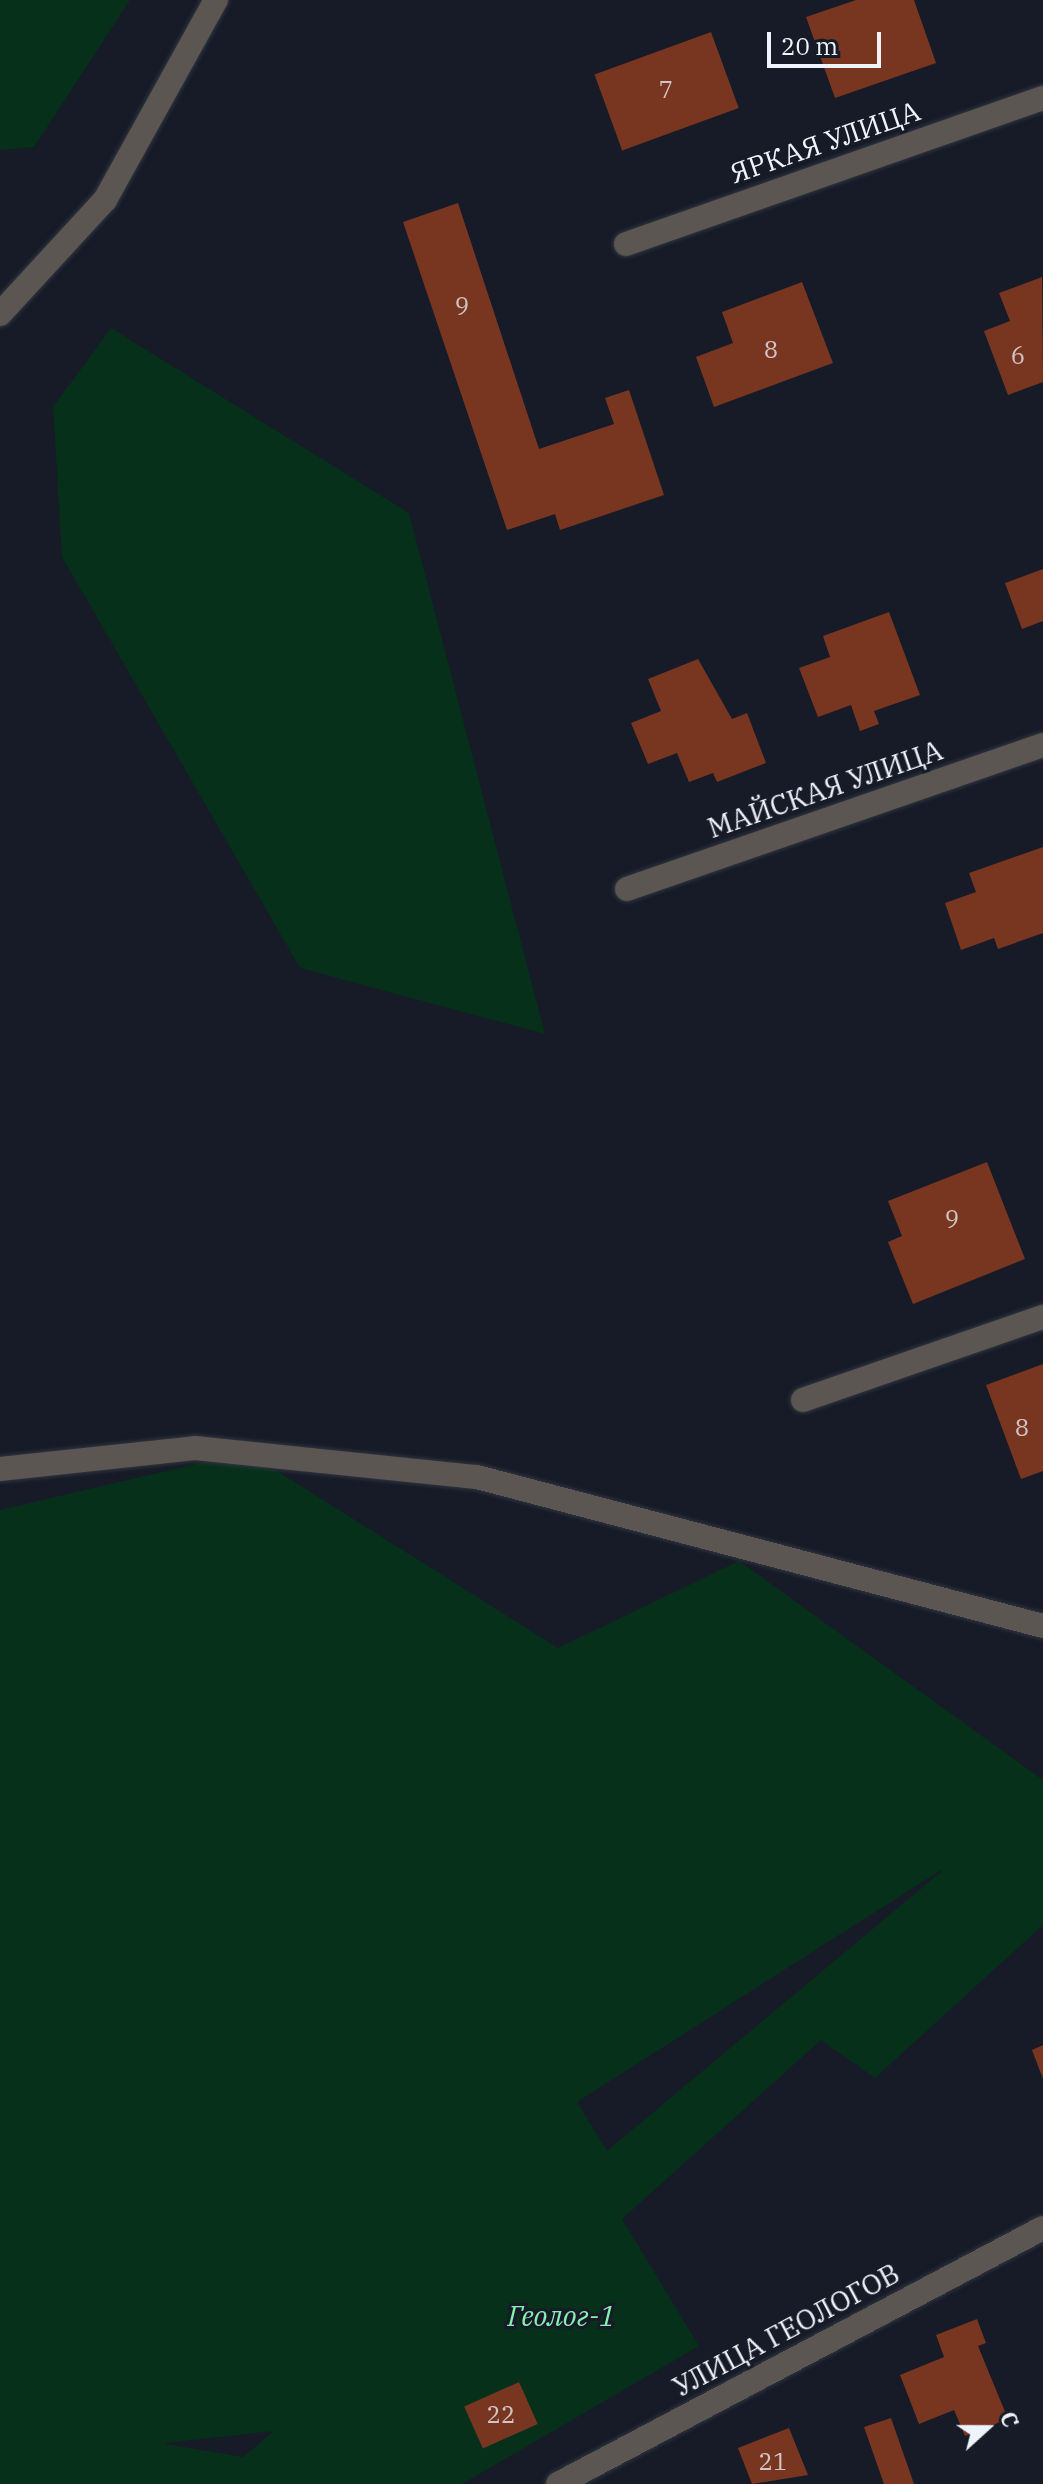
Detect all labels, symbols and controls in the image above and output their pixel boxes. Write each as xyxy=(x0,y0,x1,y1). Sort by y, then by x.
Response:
scale bar xyxy=(771,16,885,66)
text: 20 m xyxy=(781,30,838,62)
house number: 7 xyxy=(659,76,673,104)
street label: ЯРКАЯ УЛИЦА xyxy=(726,94,924,190)
house number: 9 xyxy=(455,292,469,320)
house number: 8 xyxy=(764,336,778,364)
house number: 6 xyxy=(1011,342,1025,370)
street label: МАЙСКАЯ УЛИЦА xyxy=(703,733,947,845)
house number: 9 xyxy=(945,1205,959,1233)
house number: 8 xyxy=(1015,1414,1029,1442)
street label: УЛИЦА ГЕОЛОГОВ xyxy=(667,2256,905,2404)
park label: Геолог-1 xyxy=(508,2299,614,2333)
north arrow xyxy=(947,2388,1027,2468)
house number: 22 xyxy=(487,2401,515,2429)
text: С xyxy=(994,2407,1026,2431)
house number: 21 xyxy=(759,2448,787,2476)

